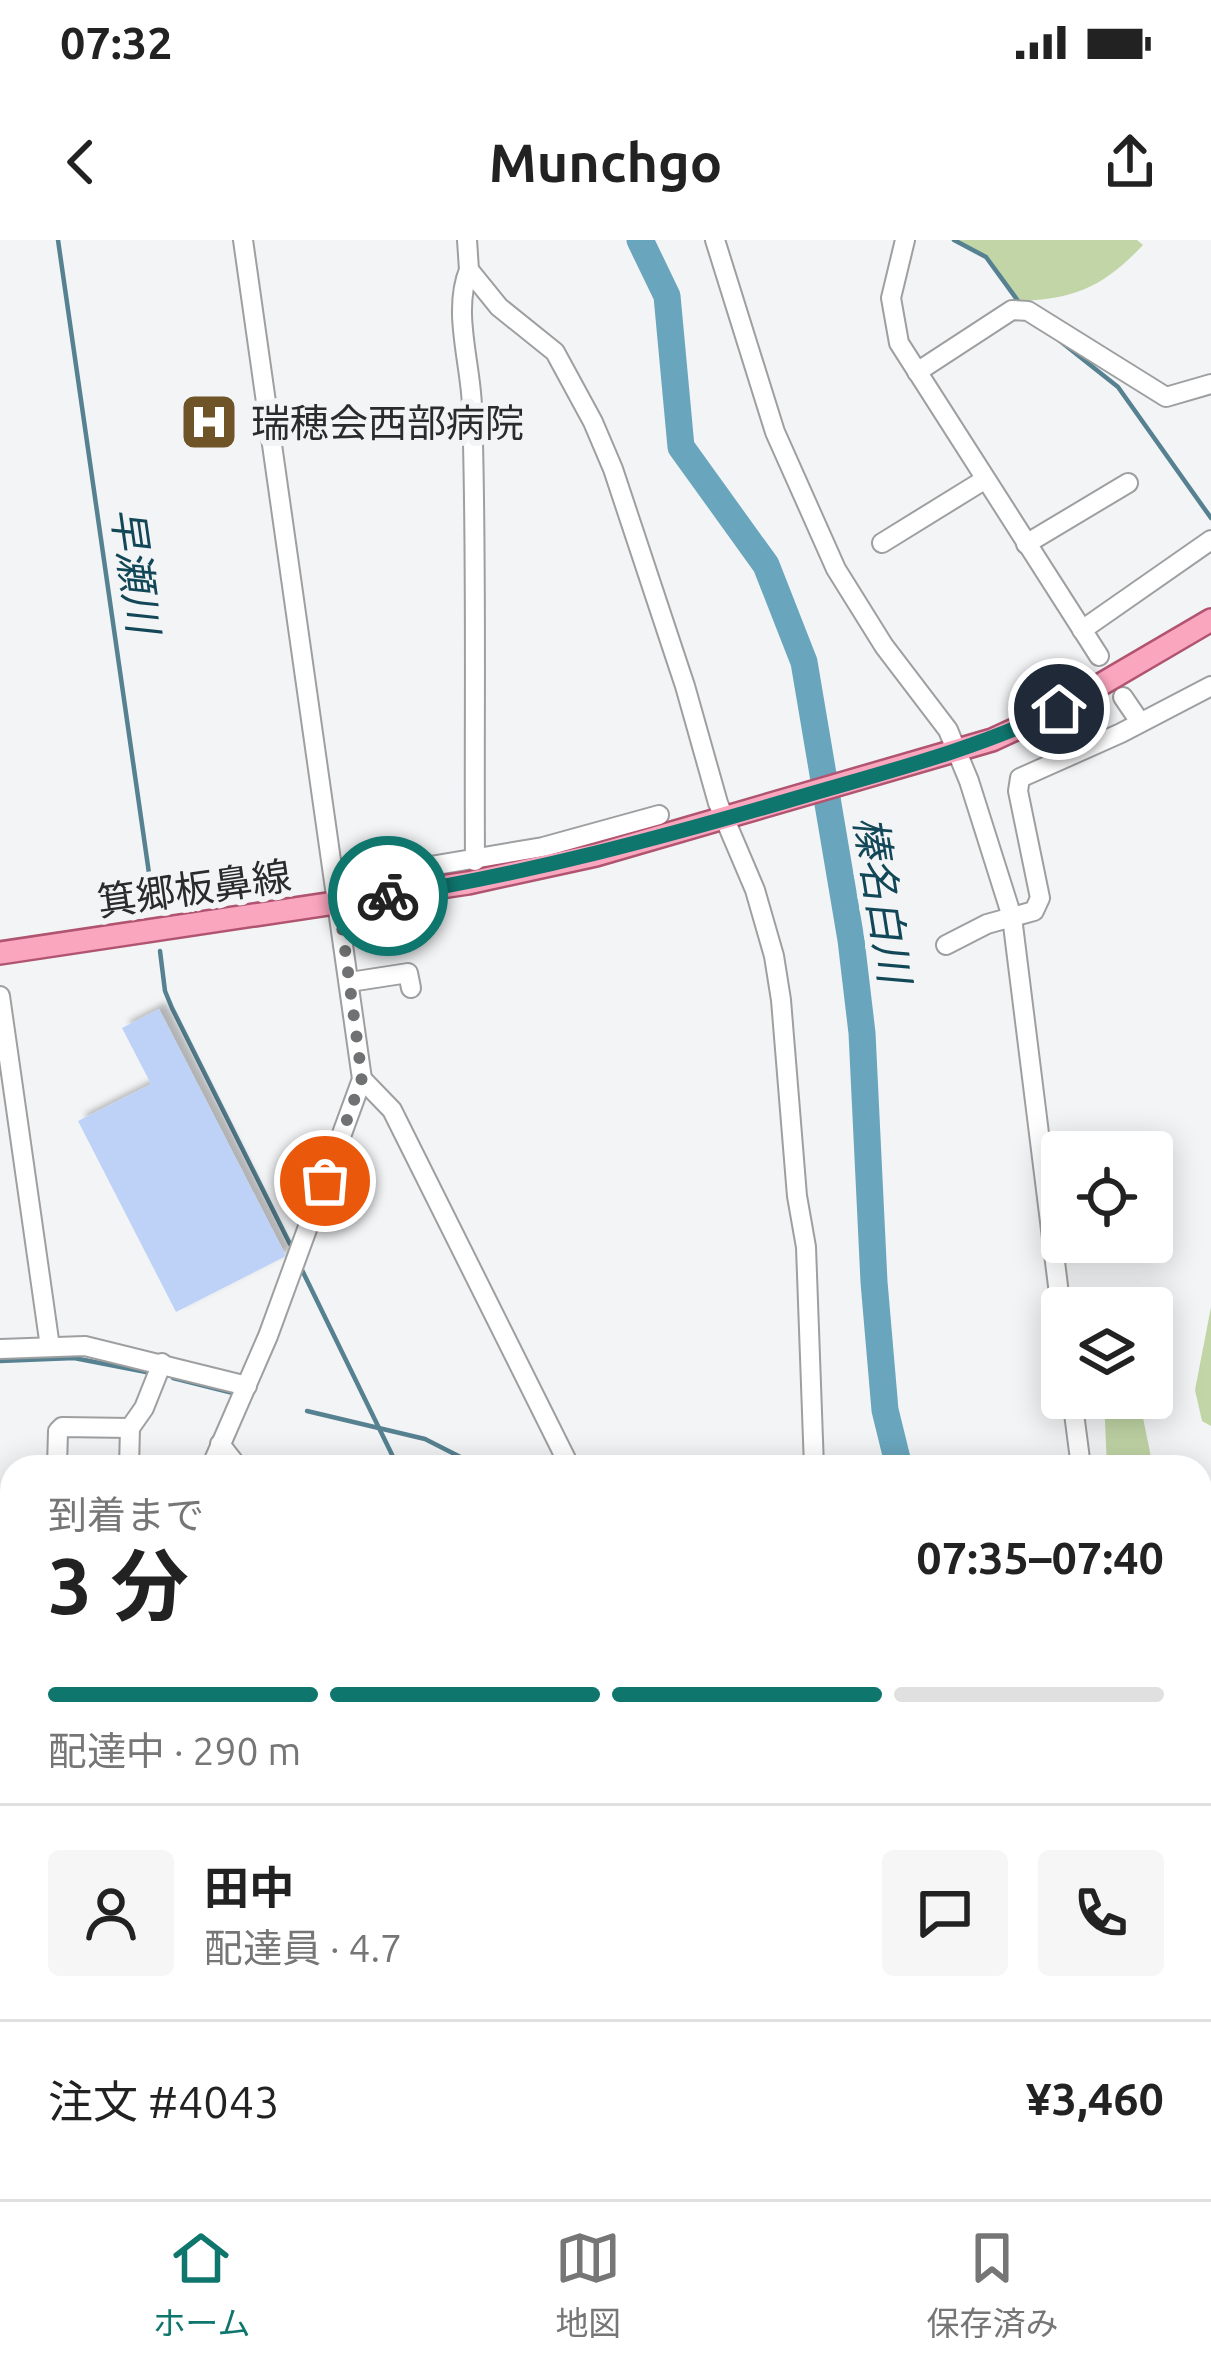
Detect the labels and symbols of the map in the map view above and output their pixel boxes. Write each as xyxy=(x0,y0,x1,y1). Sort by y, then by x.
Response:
hospital icon: 瑞穂会西部病院 xyxy=(178,391,240,453)
place label: 瑞穂会西部病院 xyxy=(251,401,524,444)
water label: 早瀬川 xyxy=(104,504,169,640)
pin xyxy=(1008,658,1110,760)
water label: 榛名白川 xyxy=(847,812,920,990)
courier xyxy=(328,836,448,956)
street label: 箕郷板鼻線 xyxy=(94,853,294,923)
pin xyxy=(274,1130,376,1232)

